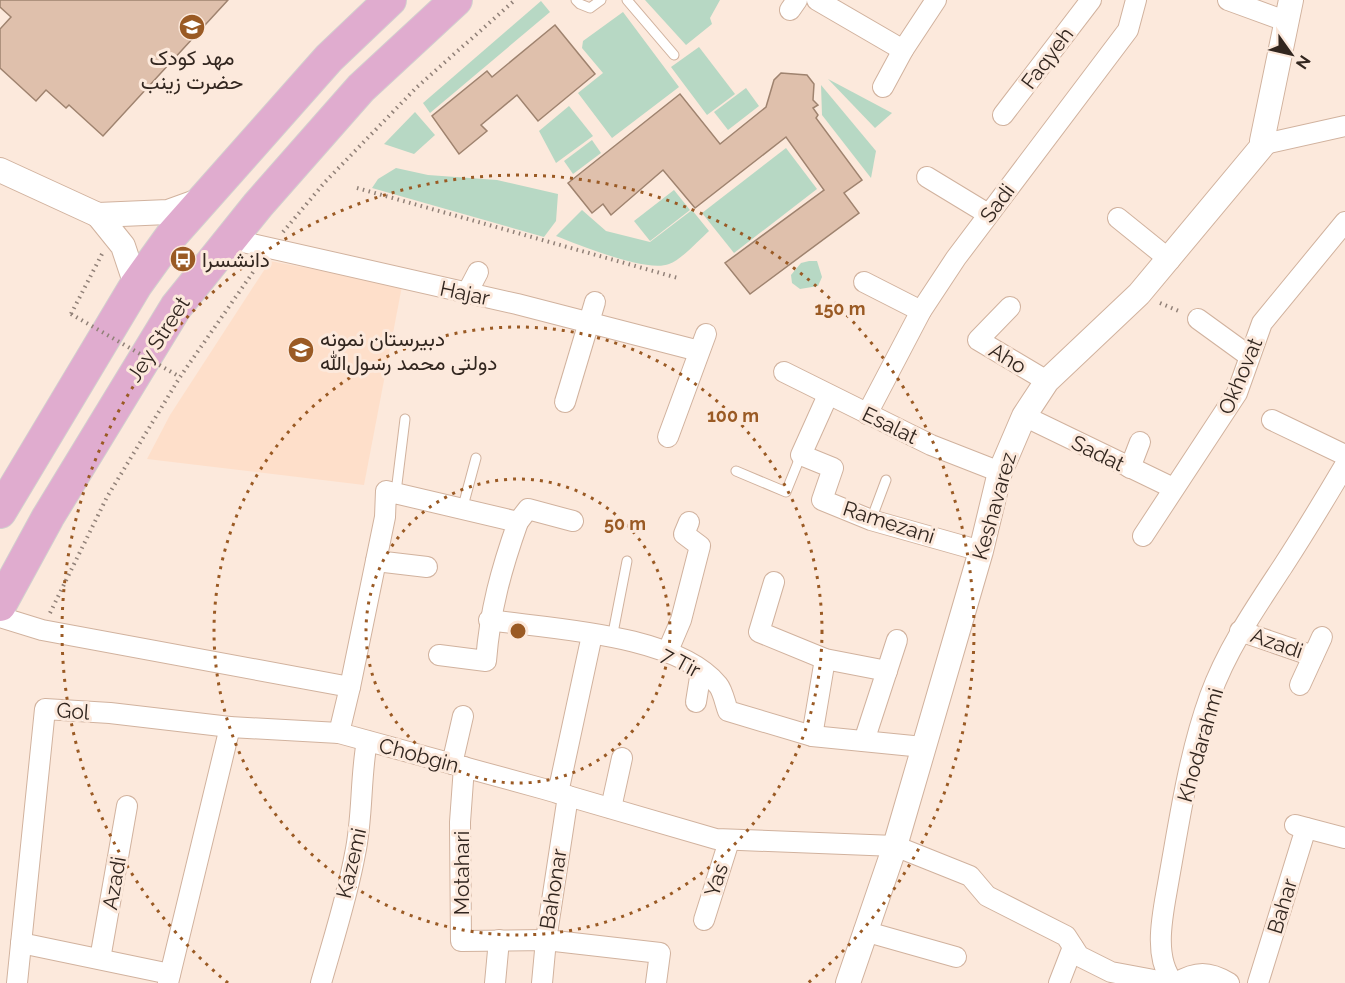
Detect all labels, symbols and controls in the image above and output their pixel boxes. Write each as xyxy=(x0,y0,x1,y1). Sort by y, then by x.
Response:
school or university icon: مهد کودک حضرت زینب xyxy=(177,12,207,42)
street label: Faqyeh xyxy=(1016,22,1078,94)
north arrow xyxy=(1261,24,1321,84)
place label: مهد کودک حضرت زینب xyxy=(141,45,243,95)
text: N xyxy=(1292,52,1314,72)
street label: Sadi xyxy=(974,179,1020,227)
bus stop icon: دانشسرا xyxy=(168,244,198,274)
place label: دانشسرا xyxy=(202,247,270,273)
street label: Hajar xyxy=(438,276,493,311)
street label: Jey Street xyxy=(121,292,195,386)
text: 150 m xyxy=(815,298,866,319)
place label: دبیرستان نمونه دولتی محمد رسول‌الله xyxy=(320,326,497,376)
street label: Okhovat xyxy=(1213,334,1267,418)
school or university icon: دبیرستان نمونه دولتی محمد رسول‌الله xyxy=(286,335,316,365)
street label: Aho xyxy=(985,337,1031,379)
street label: Esalat xyxy=(858,401,922,449)
text: 100 m xyxy=(707,405,759,426)
street label: Sadat xyxy=(1068,430,1128,476)
street label: Keshavarez xyxy=(967,449,1021,563)
street label: Ramezani xyxy=(840,495,938,549)
text: 50 m xyxy=(604,513,646,534)
centre of rings xyxy=(508,621,528,641)
street label: Azadi xyxy=(1248,622,1306,664)
street label: 7 Tir xyxy=(657,641,705,683)
street label: Khodarahmi xyxy=(1172,685,1228,805)
street label: Gol xyxy=(56,697,91,725)
street label: Chobgin xyxy=(376,732,462,778)
street label: Kazemi xyxy=(331,825,371,901)
street label: Motahari xyxy=(449,831,474,915)
street label: Bahonar xyxy=(534,846,572,931)
street label: Azadi xyxy=(97,854,131,912)
street label: Yas xyxy=(699,860,733,900)
street label: Bahar xyxy=(1262,875,1302,937)

